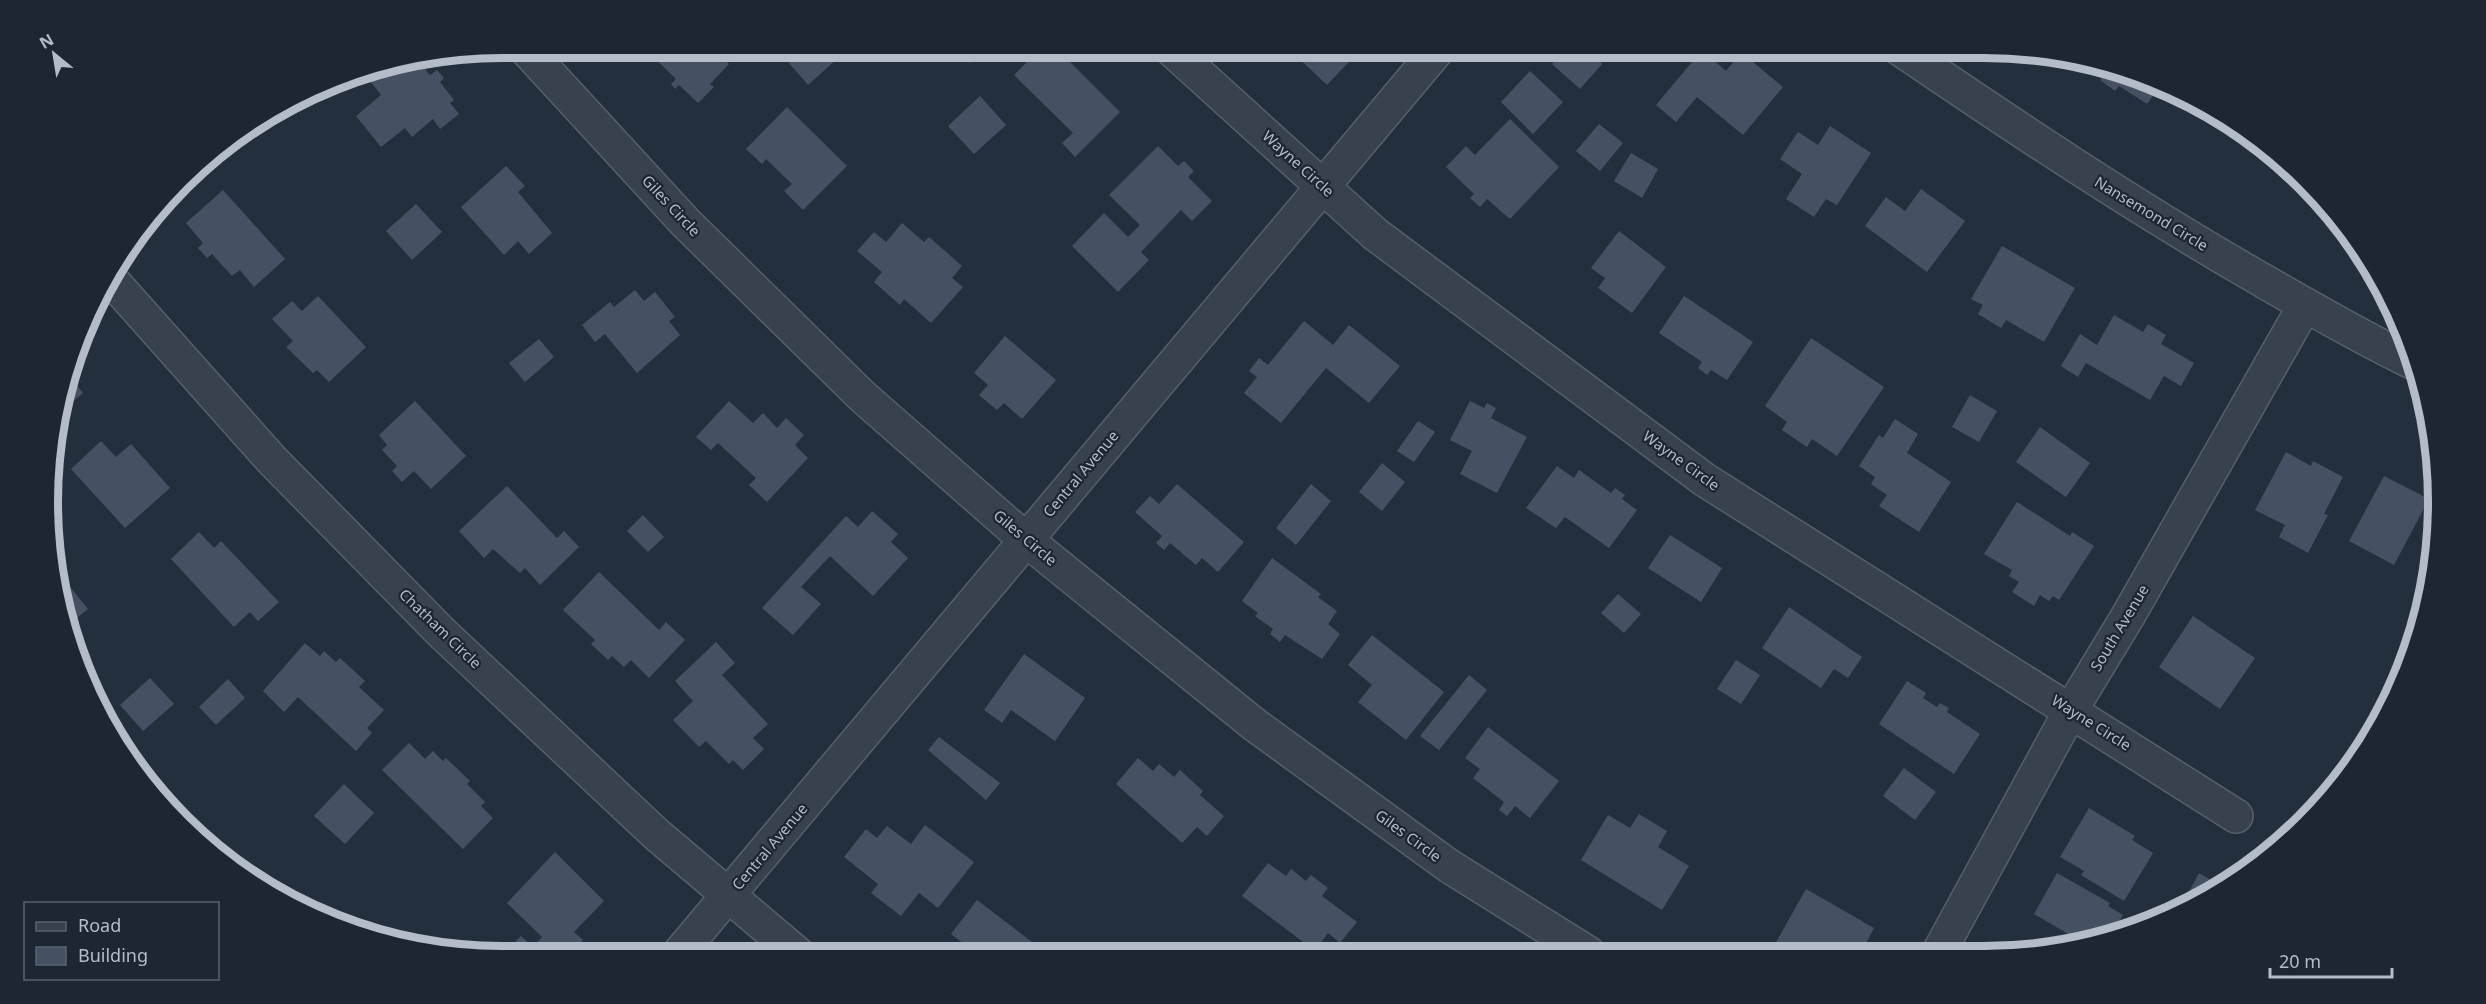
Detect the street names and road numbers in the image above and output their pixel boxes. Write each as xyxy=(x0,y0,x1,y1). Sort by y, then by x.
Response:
street label: Wayne Circle xyxy=(1258,126,1339,201)
street label: Giles Circle xyxy=(638,170,705,240)
street label: Nansemond Circle xyxy=(2091,171,2212,255)
street label: Central Avenue xyxy=(1038,426,1122,521)
street label: Wayne Circle xyxy=(1639,426,1724,495)
street label: Giles Circle xyxy=(990,505,1062,570)
street label: South Avenue xyxy=(2085,580,2153,675)
street label: Chatham Circle xyxy=(395,584,486,673)
street label: Wayne Circle xyxy=(2048,690,2135,755)
street label: Central Avenue xyxy=(727,799,811,894)
street label: Giles Circle xyxy=(1372,804,1446,866)

